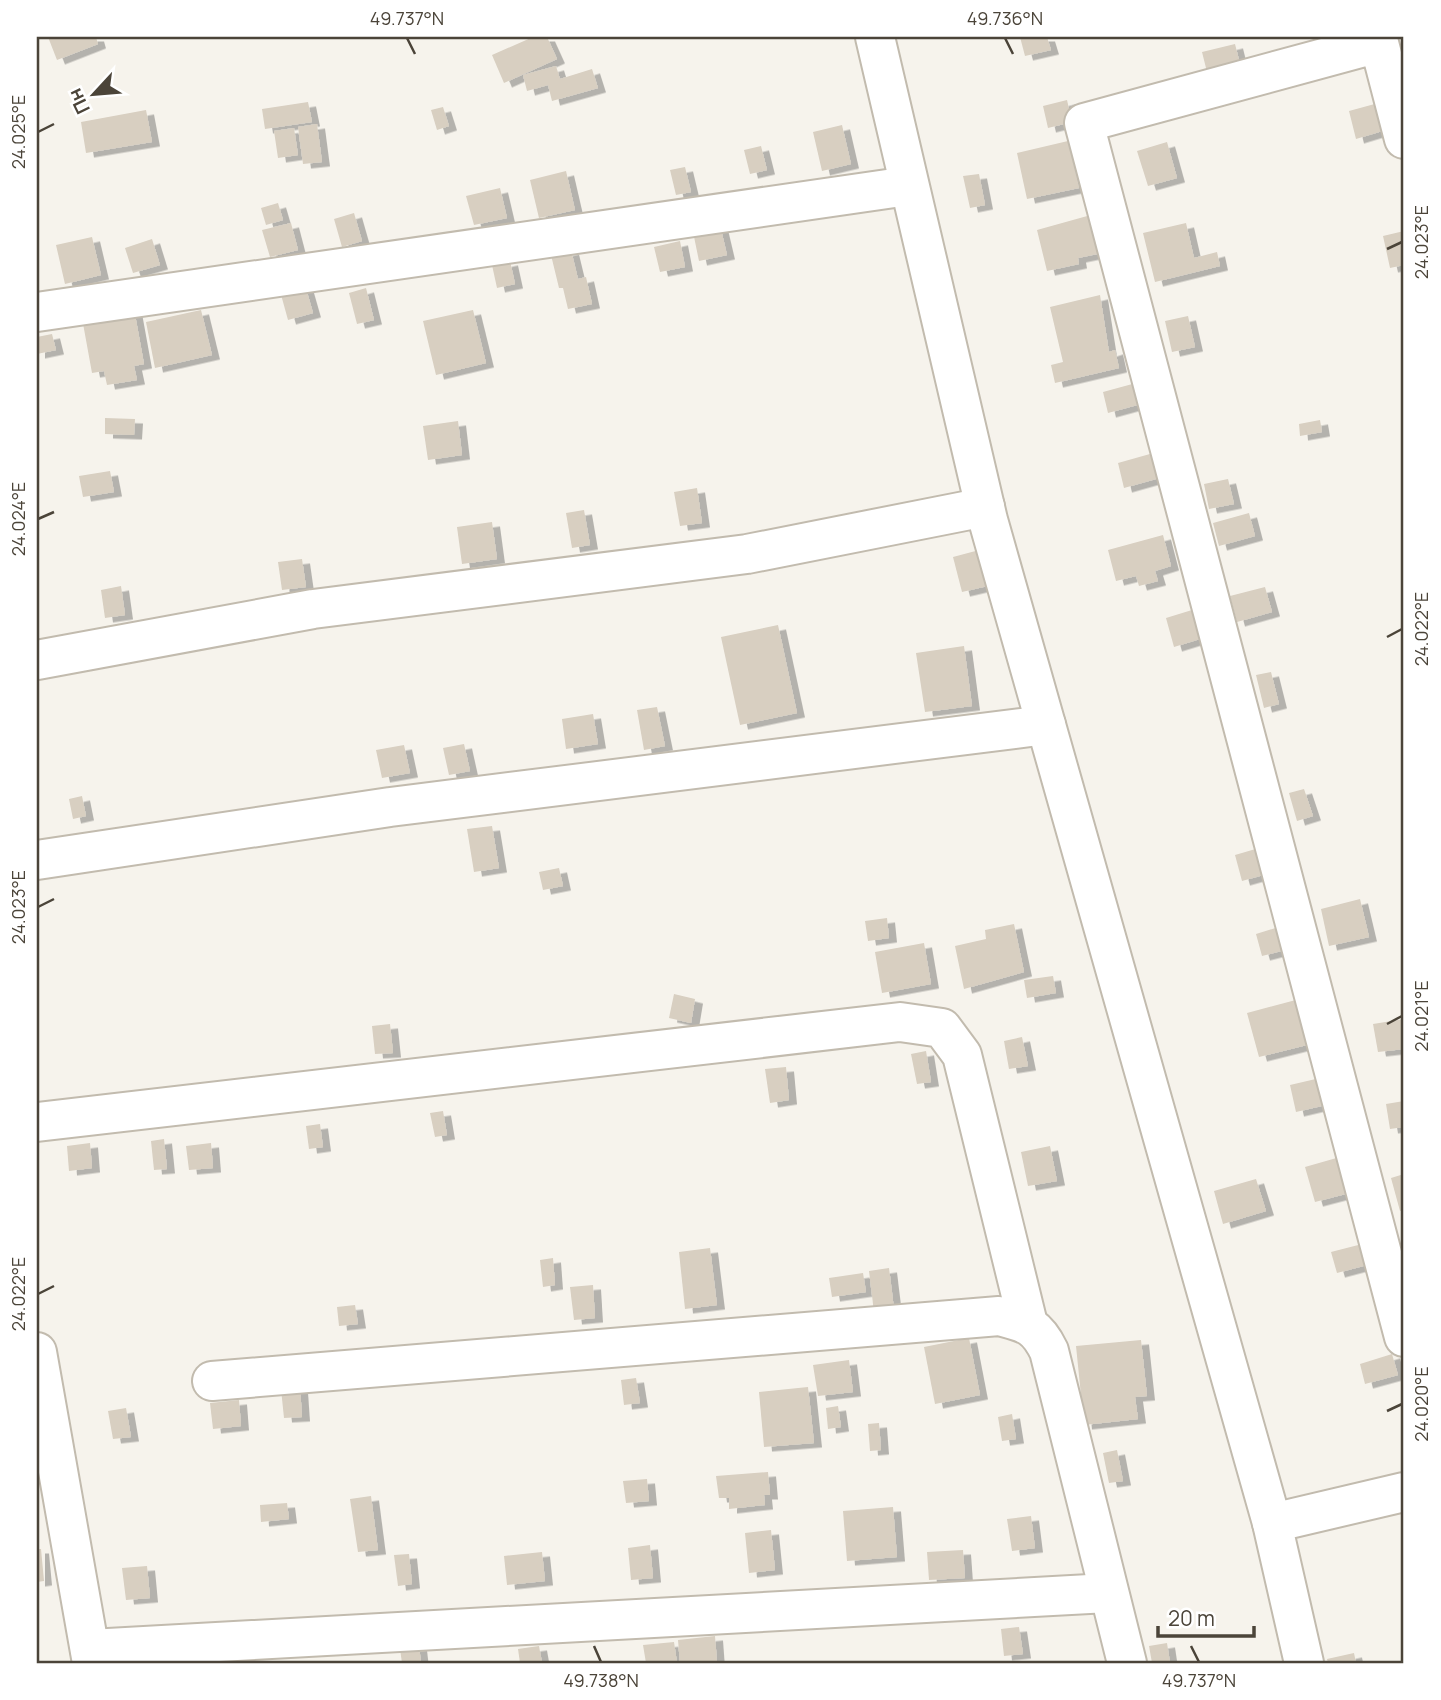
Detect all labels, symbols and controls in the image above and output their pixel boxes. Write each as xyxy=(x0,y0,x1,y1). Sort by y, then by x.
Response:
text: 49.737°N xyxy=(370,6,444,30)
text: 49.736°N xyxy=(967,6,1043,30)
north arrow xyxy=(60,60,130,130)
text: Пн xyxy=(61,84,96,119)
text: 24.025°E xyxy=(6,95,30,169)
text: 24.023°E xyxy=(1409,205,1433,279)
text: 24.024°E xyxy=(6,482,30,556)
text: 24.022°E xyxy=(1409,592,1433,666)
text: 24.023°E xyxy=(6,870,30,944)
text: 24.021°E xyxy=(1409,980,1433,1052)
text: 24.022°E xyxy=(6,1257,30,1331)
text: 24.020°E xyxy=(1409,1366,1433,1442)
scale bar xyxy=(1158,1595,1254,1639)
text: 20 m xyxy=(1168,1604,1215,1632)
text: 49.738°N xyxy=(563,1668,639,1692)
text: 49.737°N xyxy=(1162,1668,1236,1692)

